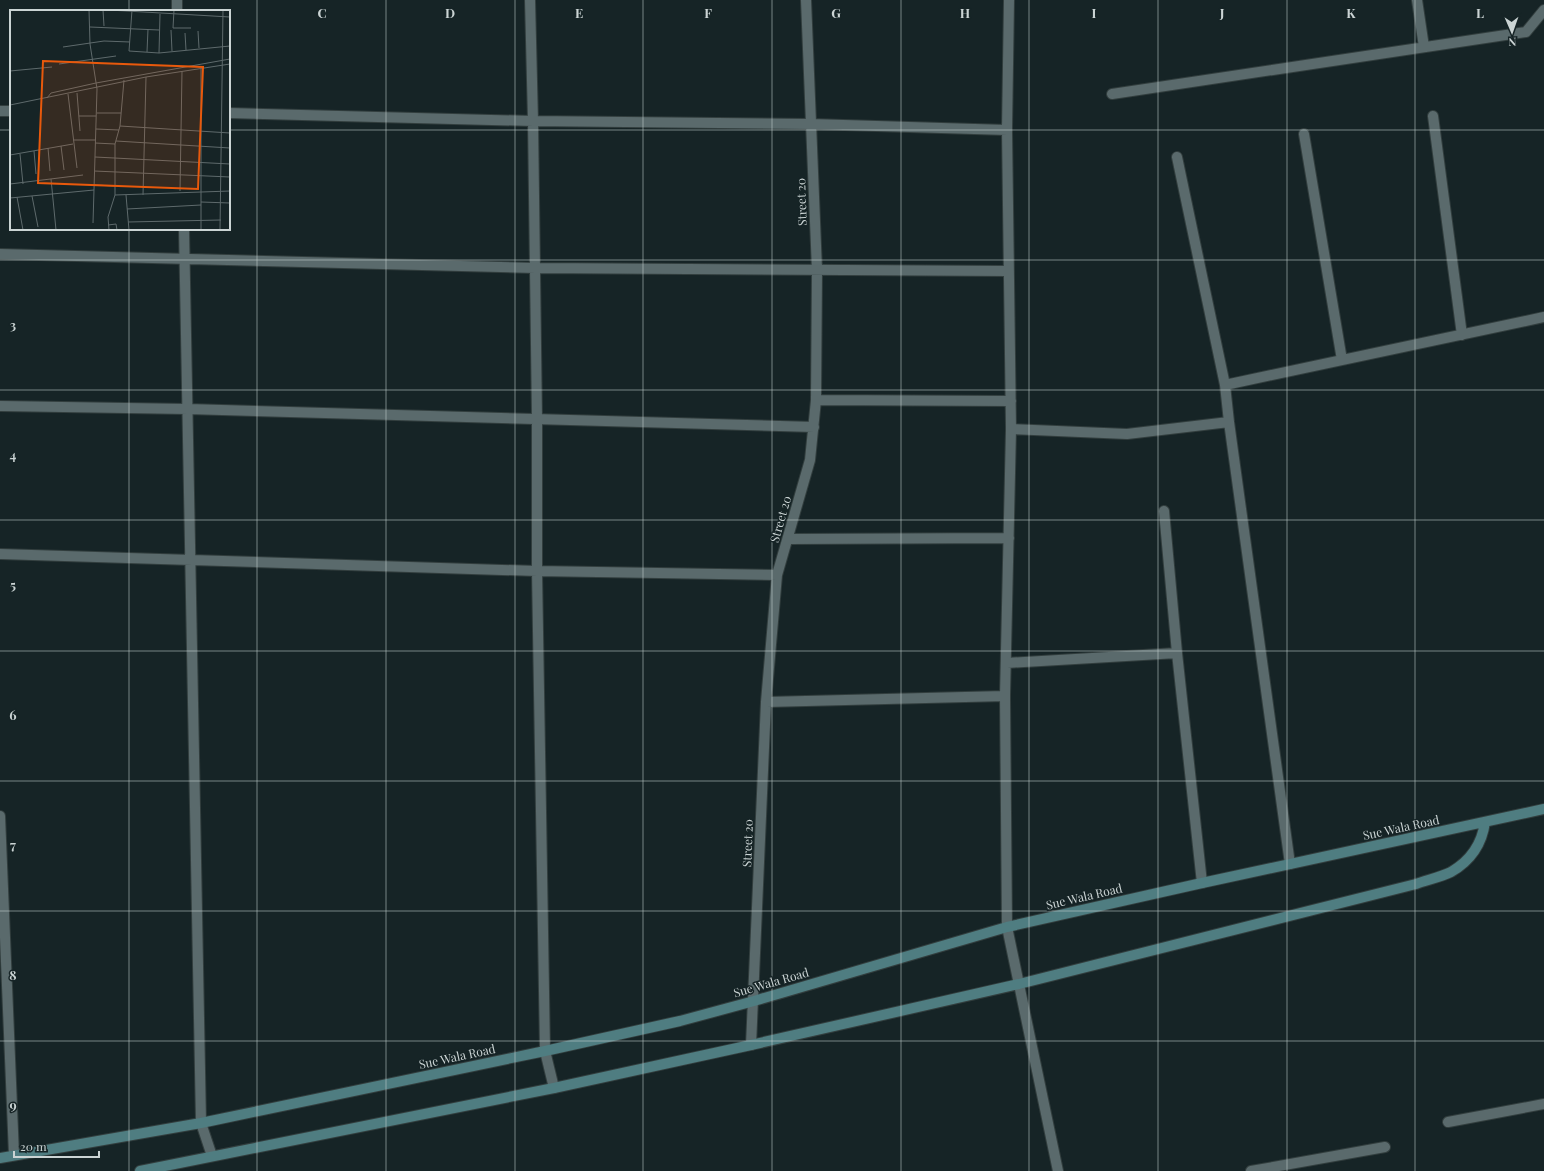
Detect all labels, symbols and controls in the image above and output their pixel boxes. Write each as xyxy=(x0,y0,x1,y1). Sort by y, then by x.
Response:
text: C xyxy=(317,4,327,21)
text: D xyxy=(445,4,455,21)
text: E xyxy=(575,4,583,21)
text: F xyxy=(704,4,712,21)
text: G xyxy=(831,4,841,21)
text: H xyxy=(960,4,970,21)
text: I xyxy=(1092,4,1097,21)
text: J xyxy=(1219,4,1225,21)
text: K xyxy=(1346,4,1356,21)
text: L xyxy=(1476,4,1484,21)
inset map xyxy=(10,10,230,230)
north arrow xyxy=(1492,12,1532,52)
text: N xyxy=(1508,35,1517,50)
street label: Street 20 xyxy=(792,178,810,226)
text: 3 xyxy=(10,316,16,333)
text: 4 xyxy=(10,446,17,463)
street label: Street 20 xyxy=(766,494,794,544)
text: 5 xyxy=(10,576,16,593)
text: 6 xyxy=(9,706,17,723)
street label: Sue Wala Road xyxy=(1361,811,1441,843)
street label: Street 20 xyxy=(738,819,756,867)
text: 7 xyxy=(10,836,16,853)
street label: Sue Wala Road xyxy=(1044,879,1124,913)
street label: Sue Wala Road xyxy=(731,964,811,1000)
text: 8 xyxy=(9,966,17,983)
street label: Sue Wala Road xyxy=(417,1040,497,1072)
text: 9 xyxy=(9,1096,17,1113)
scale bar xyxy=(14,1133,99,1159)
text: 20 m xyxy=(20,1138,47,1154)

